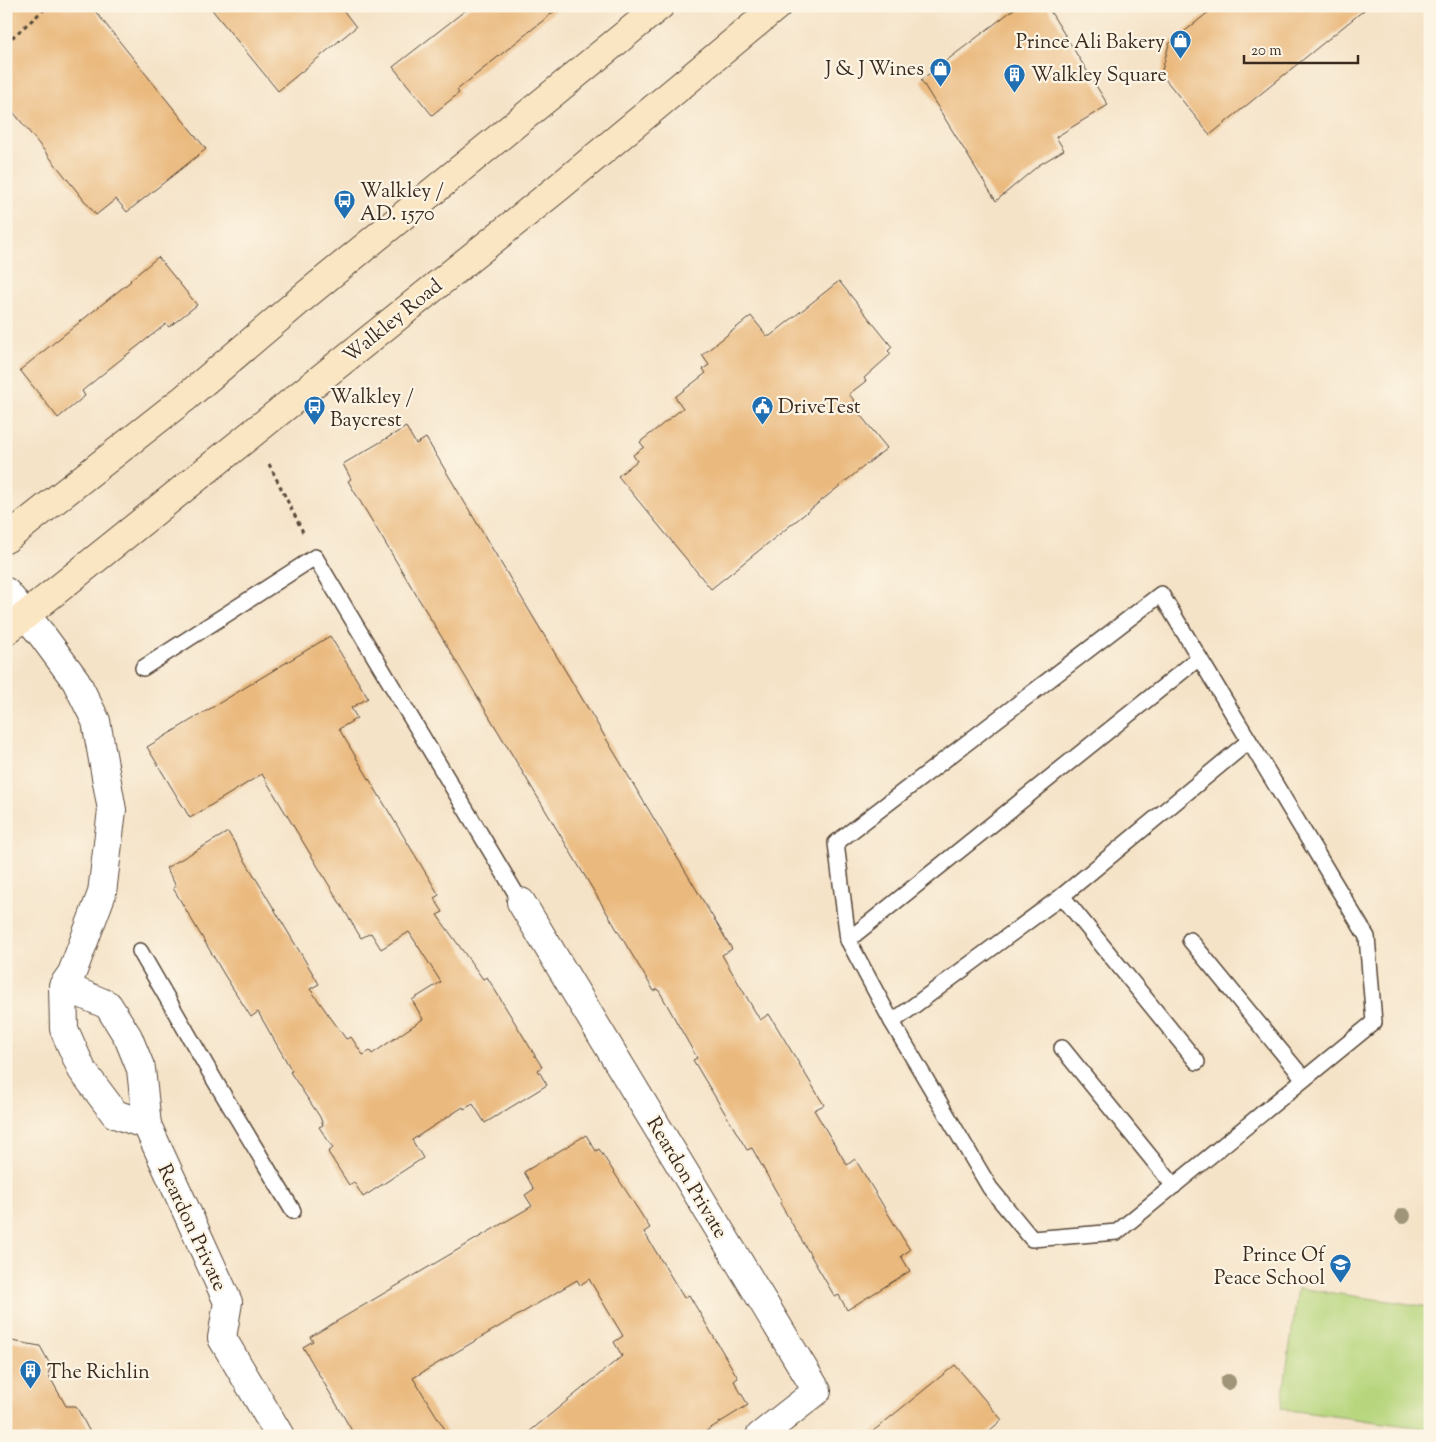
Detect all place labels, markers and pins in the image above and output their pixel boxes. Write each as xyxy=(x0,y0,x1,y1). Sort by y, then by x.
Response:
place label: Prince Ali Bakery xyxy=(1016,29,1165,58)
shop icon: Prince Ali Bakery xyxy=(1169,29,1193,60)
place label: J & J Wines xyxy=(824,56,924,85)
shop icon: J & J Wines xyxy=(928,56,952,87)
building icon: Walkley Square xyxy=(1003,62,1027,93)
place label: Walkley Square xyxy=(1031,62,1167,91)
place label: Walkley / AD. 1570 xyxy=(360,178,444,230)
bus stop icon: Walkley / AD. 1570 xyxy=(332,189,356,220)
place label: Walkley / Baycrest xyxy=(330,384,414,436)
public building icon: DriveTest xyxy=(750,394,774,425)
place label: DriveTest xyxy=(778,394,861,423)
bus stop icon: Walkley / Baycrest xyxy=(302,395,326,426)
place label: Prince Of Peace School xyxy=(1214,1242,1326,1294)
school or university icon: Prince Of Peace School xyxy=(1329,1253,1353,1284)
building icon: The Richlin xyxy=(19,1359,43,1390)
place label: The Richlin xyxy=(47,1359,150,1388)

